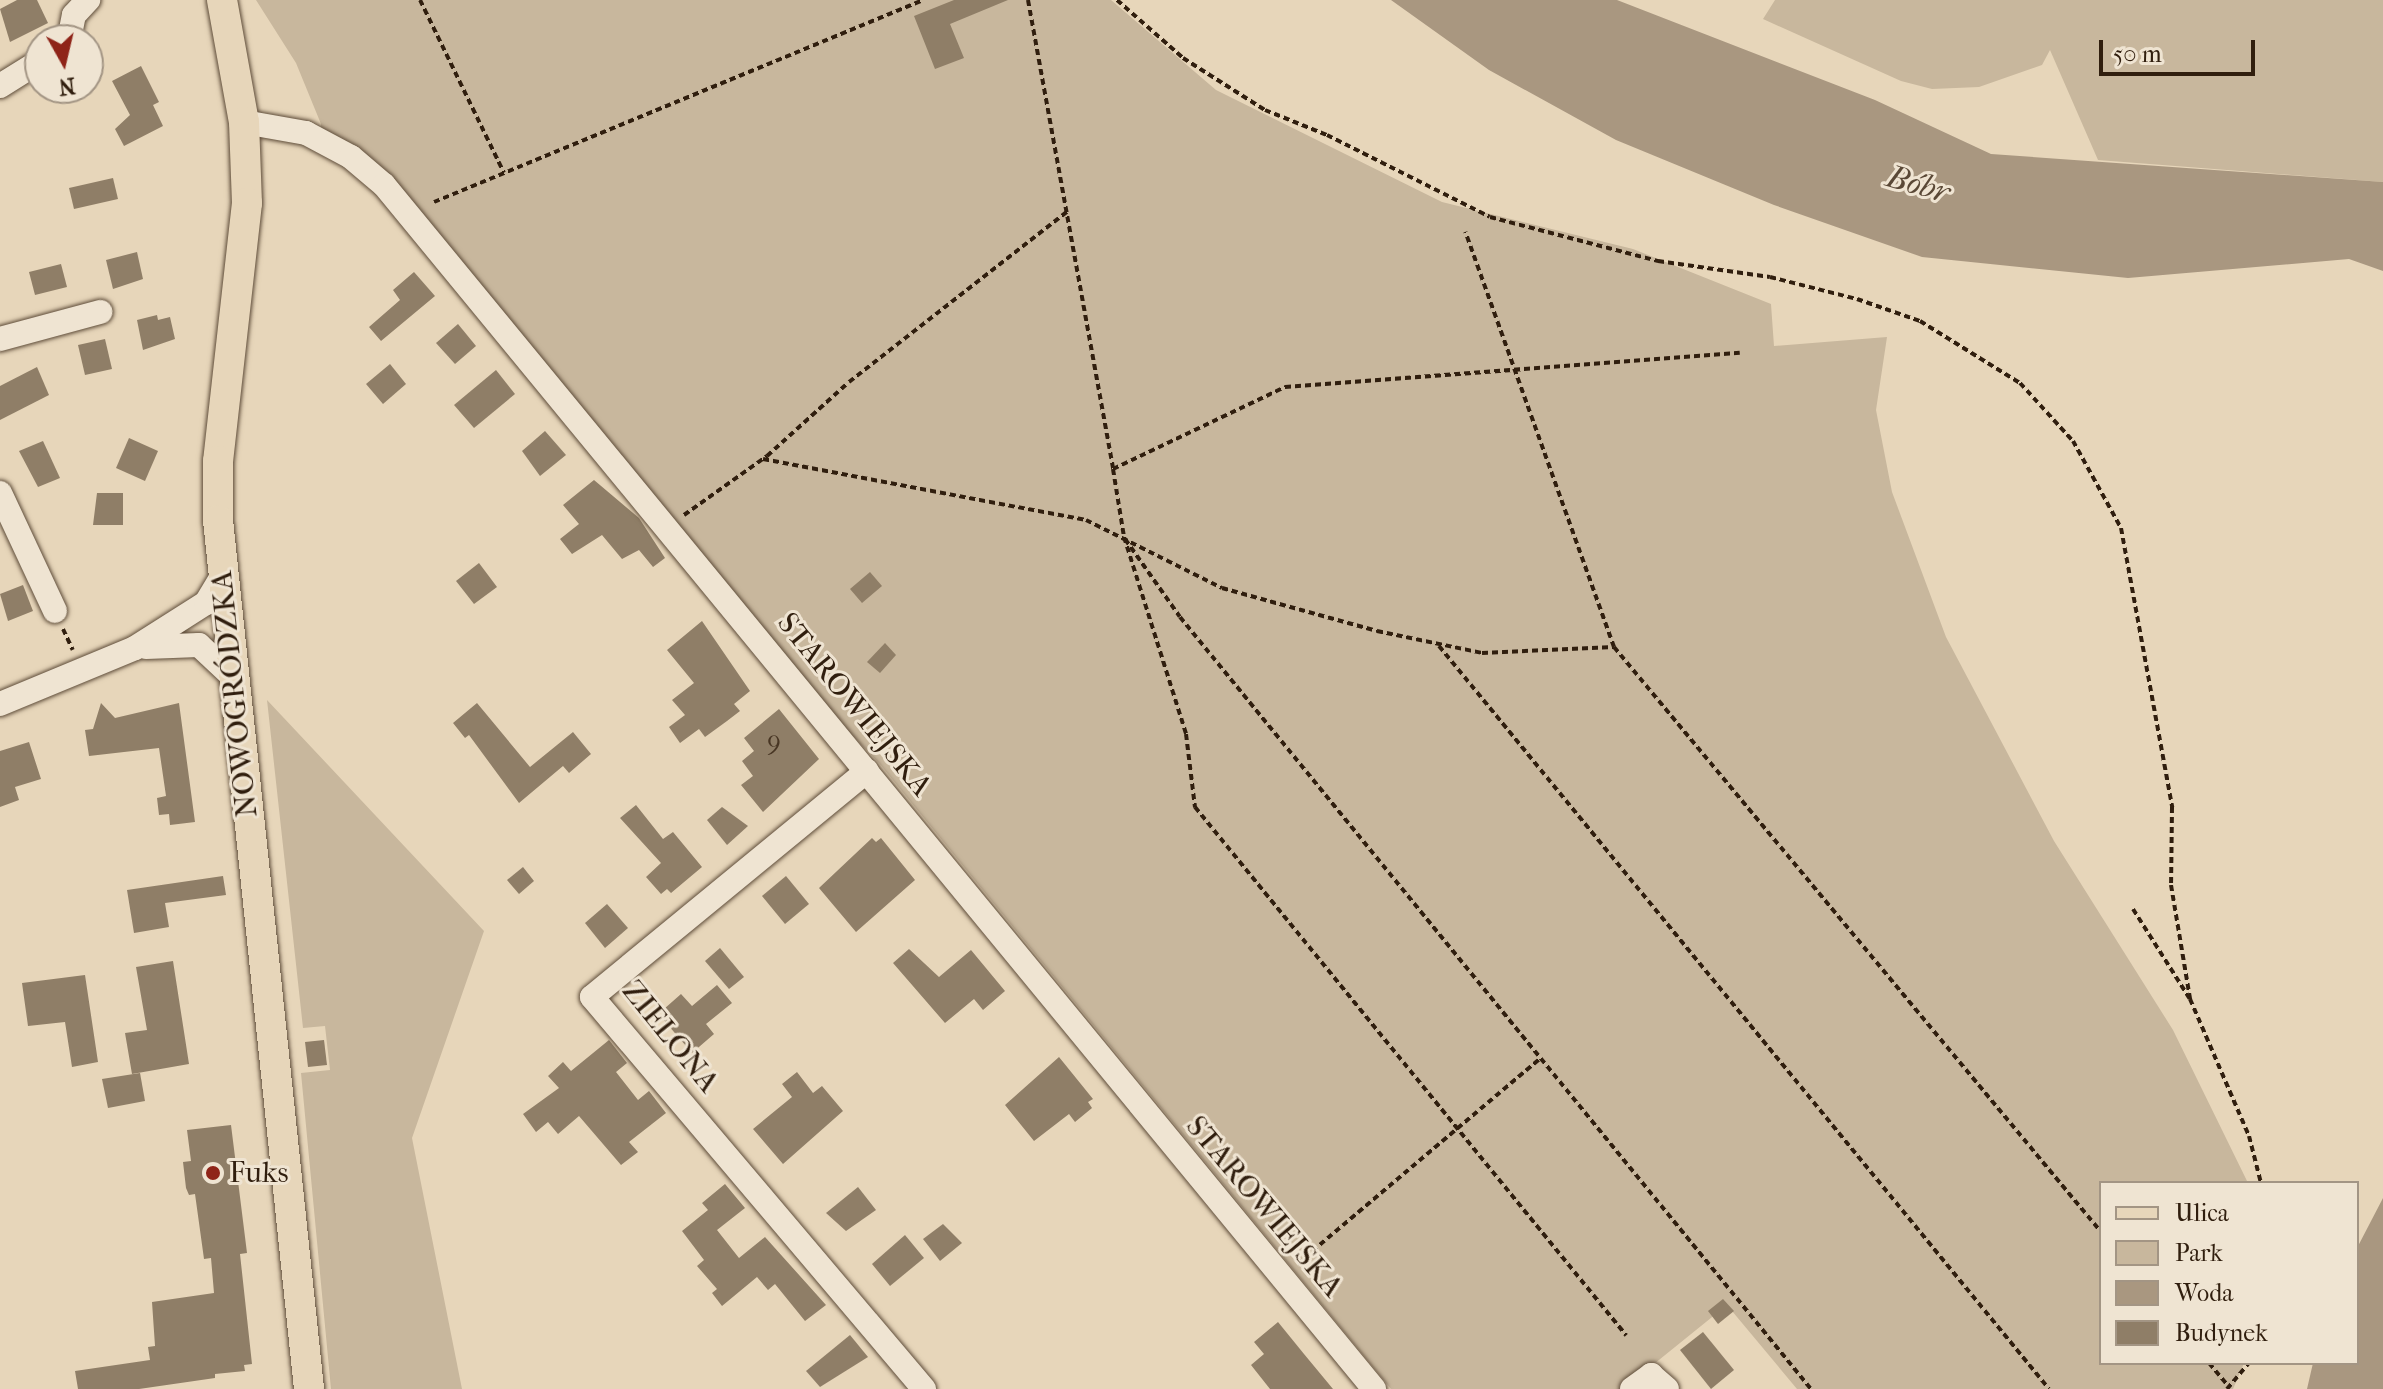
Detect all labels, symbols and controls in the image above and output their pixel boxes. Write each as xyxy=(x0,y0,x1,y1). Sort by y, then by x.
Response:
north arrow xyxy=(24,24,104,104)
scale bar xyxy=(2103,24,2259,74)
text: 50 m xyxy=(2113,40,2162,68)
text: N xyxy=(57,72,77,100)
water label: Bóbr xyxy=(1882,158,1954,212)
street label: NOWOGRÓDZKA xyxy=(204,569,266,819)
street label: STAROWIEJSKA xyxy=(769,606,939,804)
house number: 9 xyxy=(767,725,781,757)
street label: ZIELONA xyxy=(614,974,726,1100)
street label: STAROWIEJSKA xyxy=(1178,1109,1350,1305)
place label: Fuks xyxy=(229,1155,288,1191)
marker: Fuks xyxy=(204,1164,222,1182)
legend xyxy=(2099,1181,2359,1365)
text: Ulica xyxy=(2175,1199,2229,1227)
text: Park xyxy=(2175,1239,2223,1267)
text: Woda xyxy=(2175,1279,2233,1307)
text: Budynek xyxy=(2175,1319,2268,1347)

